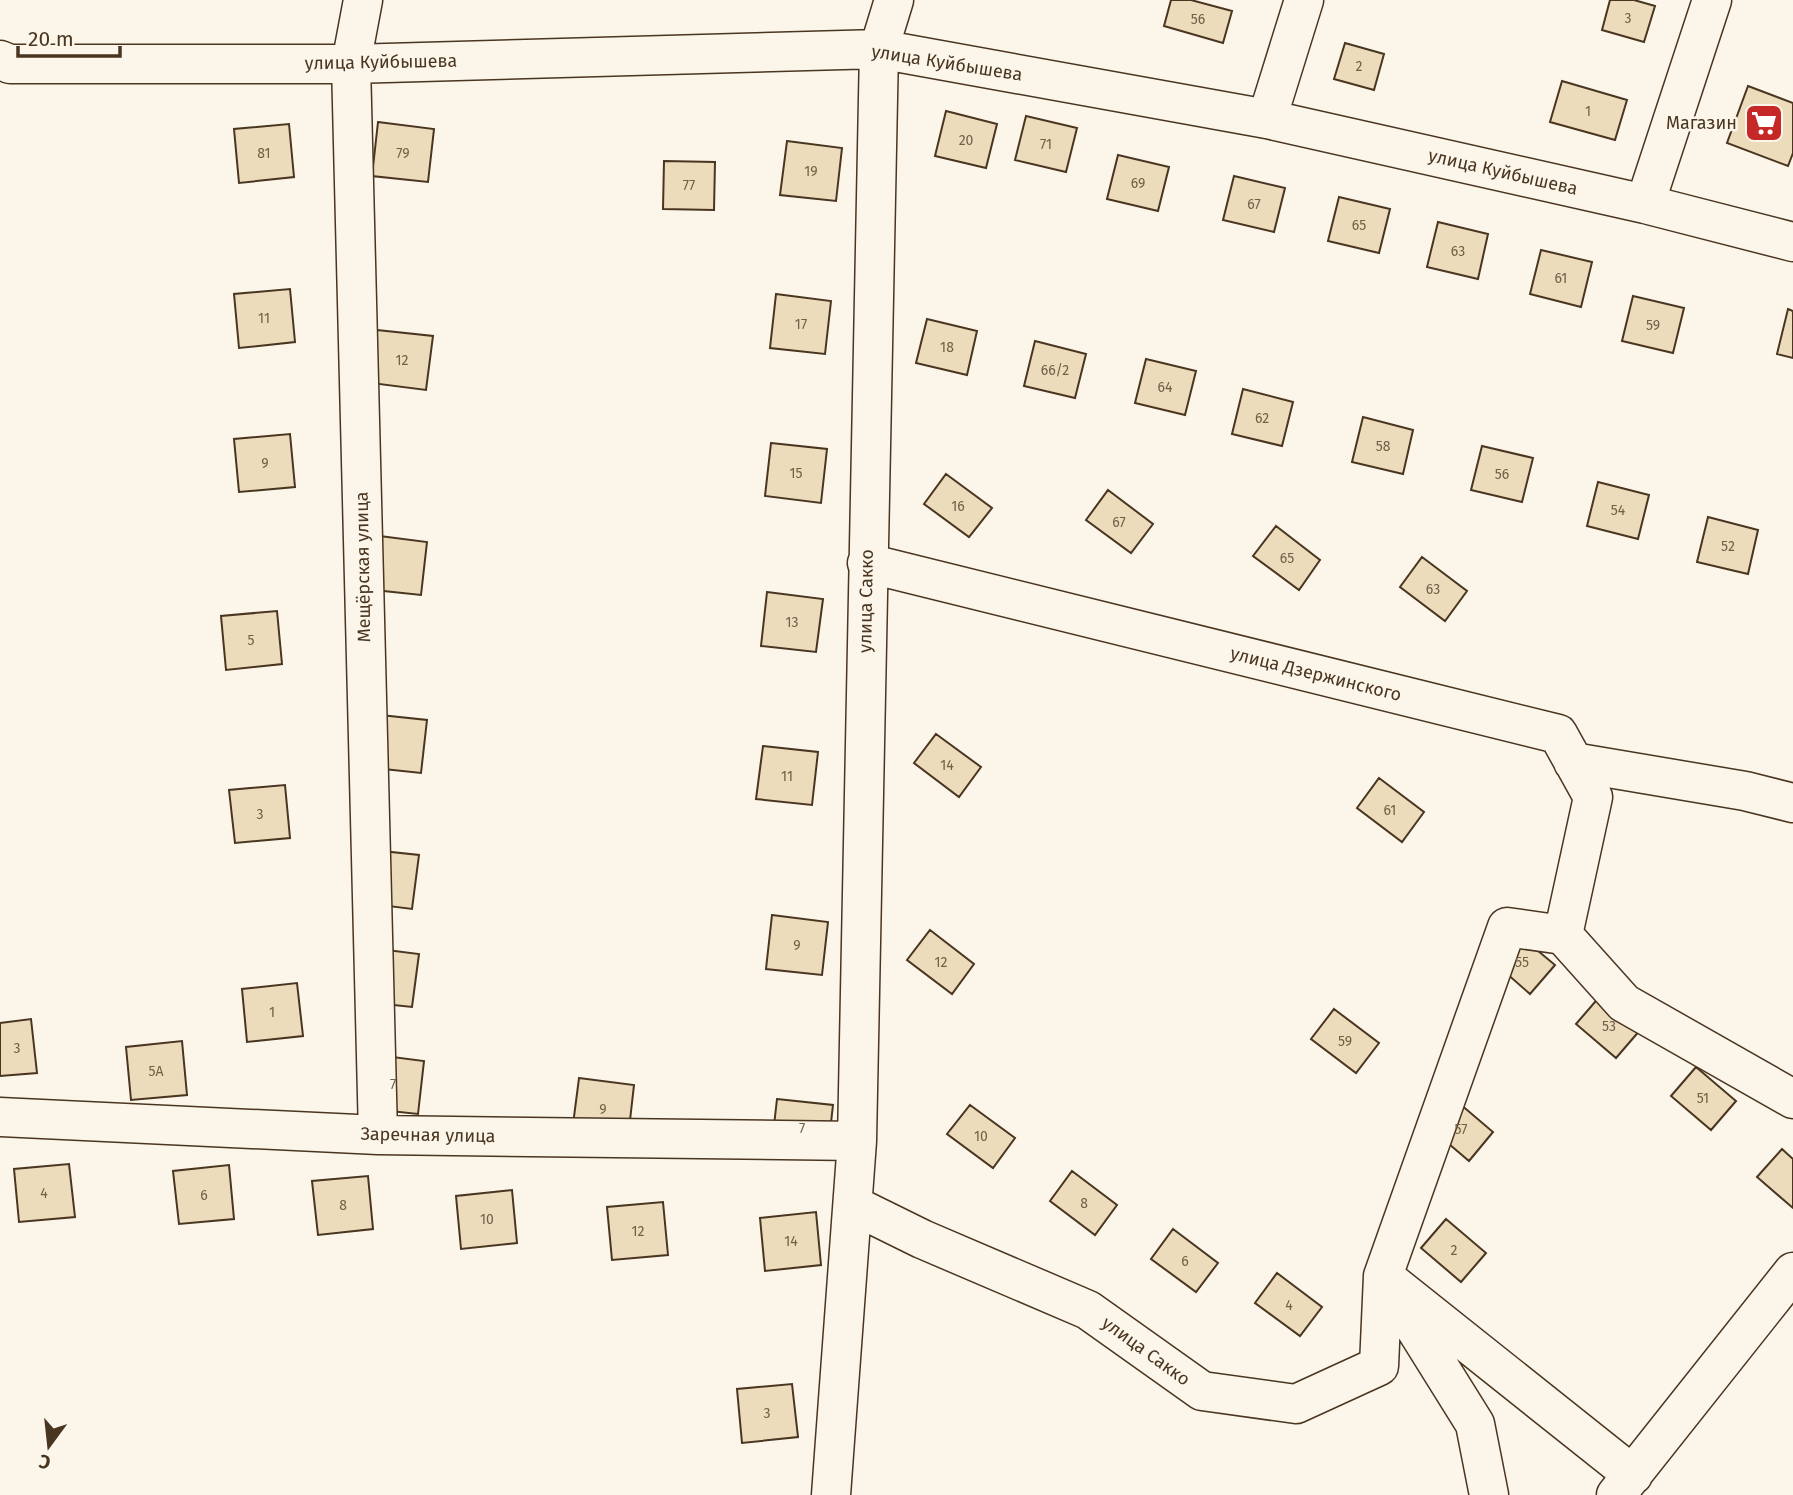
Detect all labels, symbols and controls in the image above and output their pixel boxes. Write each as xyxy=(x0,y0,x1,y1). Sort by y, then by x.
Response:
house number: 3 xyxy=(1625,10,1632,27)
house number: 56 xyxy=(1191,11,1205,28)
scale bar xyxy=(18,14,119,58)
text: 20 m xyxy=(28,26,74,52)
street label: улица Куйбышева xyxy=(870,40,1024,86)
street label: улица Куйбышева xyxy=(305,50,457,74)
house number: 2 xyxy=(1356,58,1363,75)
supermarket icon: Магазин xyxy=(1743,102,1785,144)
house number: 1 xyxy=(1585,103,1591,120)
place label: Магазин xyxy=(1666,112,1737,134)
house number: 20 xyxy=(959,132,974,149)
house number: 71 xyxy=(1040,136,1052,153)
street label: улица Куйбышева xyxy=(1426,144,1580,200)
house number: 81 xyxy=(257,145,271,162)
house number: 79 xyxy=(396,145,410,162)
house number: 19 xyxy=(804,163,818,180)
house number: 69 xyxy=(1131,175,1145,192)
house number: 77 xyxy=(683,177,695,194)
house number: 67 xyxy=(1247,196,1261,213)
house number: 65 xyxy=(1352,217,1366,234)
house number: 63 xyxy=(1451,243,1465,260)
house number: 61 xyxy=(1555,270,1567,287)
house number: 11 xyxy=(258,310,270,327)
house number: 17 xyxy=(795,316,807,333)
house number: 59 xyxy=(1646,317,1660,334)
house number: 18 xyxy=(940,339,954,356)
house number: 12 xyxy=(396,352,409,369)
house number: 66/2 xyxy=(1041,362,1069,379)
house number: 64 xyxy=(1158,379,1173,396)
house number: 62 xyxy=(1255,410,1269,427)
house number: 58 xyxy=(1376,438,1391,455)
house number: 9 xyxy=(261,455,269,472)
house number: 15 xyxy=(789,465,803,482)
house number: 56 xyxy=(1495,466,1509,483)
street label: Мещёрская улица xyxy=(351,491,375,643)
house number: 16 xyxy=(951,498,965,515)
house number: 54 xyxy=(1611,502,1626,519)
house number: 67 xyxy=(1112,514,1126,531)
house number: 52 xyxy=(1721,538,1735,555)
street label: улица Сакко xyxy=(854,549,878,653)
house number: 65 xyxy=(1280,550,1294,567)
house number: 63 xyxy=(1426,581,1440,598)
house number: 13 xyxy=(785,614,799,631)
house number: 5 xyxy=(247,632,255,649)
street label: улица Дзержинского xyxy=(1228,642,1404,706)
house number: 14 xyxy=(940,757,954,774)
house number: 11 xyxy=(781,768,793,785)
house number: 61 xyxy=(1384,802,1396,819)
house number: 3 xyxy=(257,806,264,823)
house number: 9 xyxy=(793,937,801,954)
house number: 12 xyxy=(935,954,948,971)
house number: 55 xyxy=(1515,954,1529,971)
house number: 1 xyxy=(269,1004,275,1021)
house number: 53 xyxy=(1602,1018,1616,1035)
house number: 59 xyxy=(1338,1033,1352,1050)
house number: 3 xyxy=(14,1040,21,1057)
house number: 5А xyxy=(148,1063,164,1080)
house number: 7 xyxy=(390,1076,396,1093)
house number: 51 xyxy=(1697,1090,1709,1107)
house number: 9 xyxy=(599,1101,607,1118)
house number: 7 xyxy=(799,1120,805,1137)
house number: 57 xyxy=(1455,1121,1467,1138)
street label: Заречная улица xyxy=(360,1123,496,1147)
house number: 10 xyxy=(974,1128,988,1145)
house number: 4 xyxy=(40,1185,48,1202)
house number: 6 xyxy=(200,1187,208,1204)
house number: 8 xyxy=(1080,1195,1088,1212)
house number: 8 xyxy=(339,1197,347,1214)
house number: 10 xyxy=(480,1211,494,1228)
house number: 12 xyxy=(632,1223,645,1240)
house number: 14 xyxy=(784,1233,798,1250)
house number: 2 xyxy=(1451,1242,1458,1259)
house number: 6 xyxy=(1181,1253,1189,1270)
house number: 4 xyxy=(1285,1297,1293,1314)
street label: улица Сакко xyxy=(1098,1312,1194,1390)
house number: 3 xyxy=(764,1405,771,1422)
north arrow xyxy=(14,1411,84,1481)
text: С xyxy=(36,1449,53,1474)

